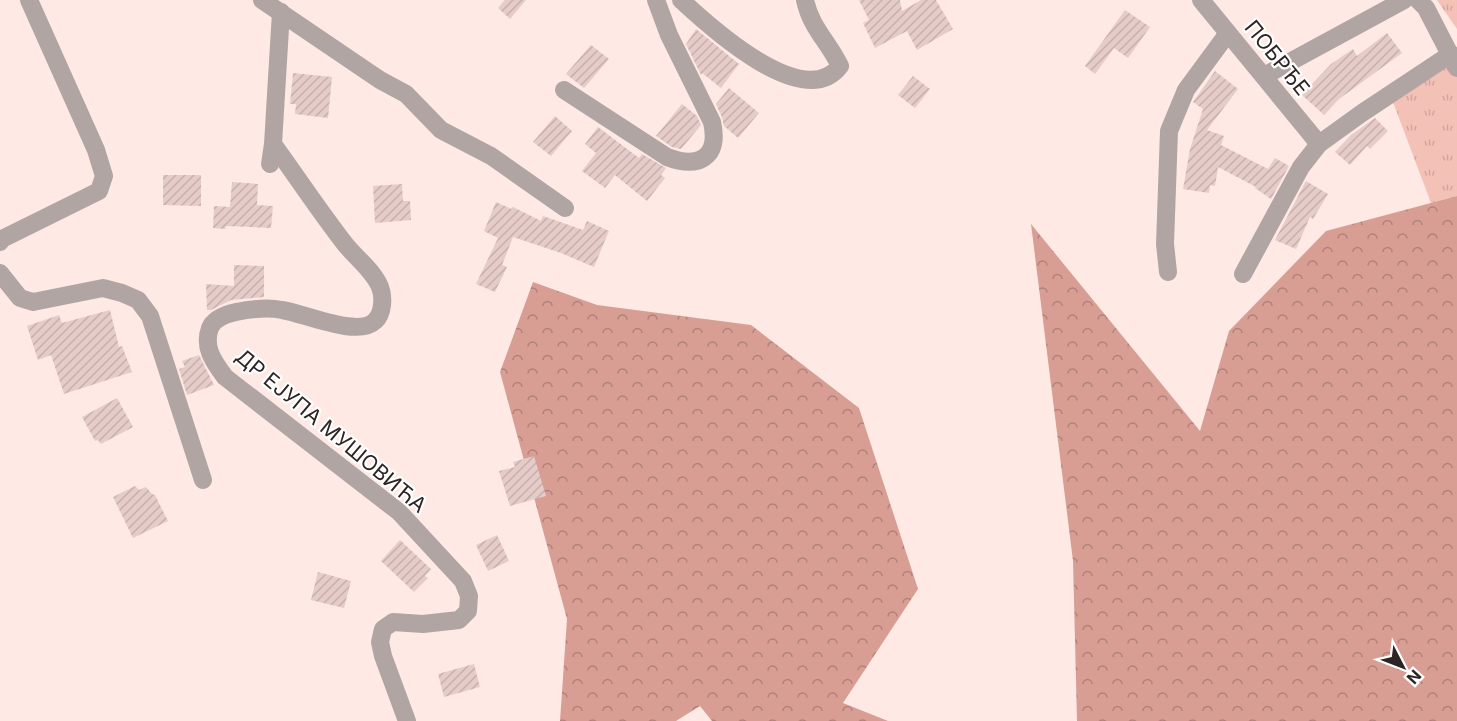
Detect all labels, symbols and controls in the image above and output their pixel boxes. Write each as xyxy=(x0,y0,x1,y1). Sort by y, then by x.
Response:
street label: ПОБРЂЕ xyxy=(1240,15,1315,100)
street label: ДР ЕЈУПА МУШОВИЋА xyxy=(231,343,432,518)
north arrow xyxy=(1373,637,1433,697)
text: N xyxy=(1403,666,1426,688)

